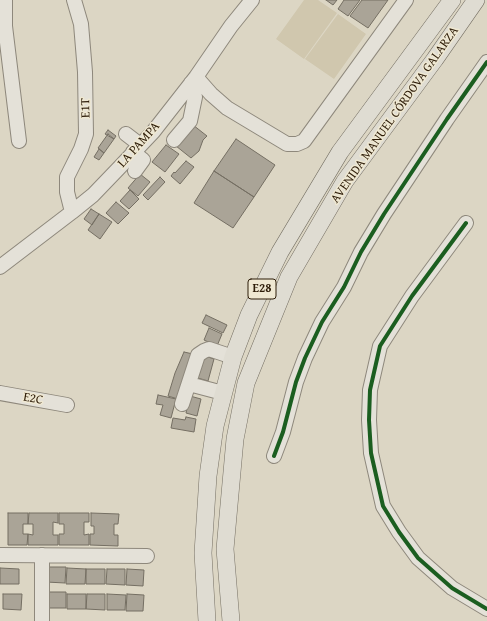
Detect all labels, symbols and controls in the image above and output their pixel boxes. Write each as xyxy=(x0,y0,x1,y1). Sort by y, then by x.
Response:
street label: AVENIDA MANUEL CÓRDOVA GALARZA xyxy=(328,24,462,206)
street label: E1T xyxy=(78,98,94,118)
street label: LA PAMPA xyxy=(114,119,164,171)
road number: E28 xyxy=(248,279,276,299)
street label: E2C xyxy=(22,390,44,408)

